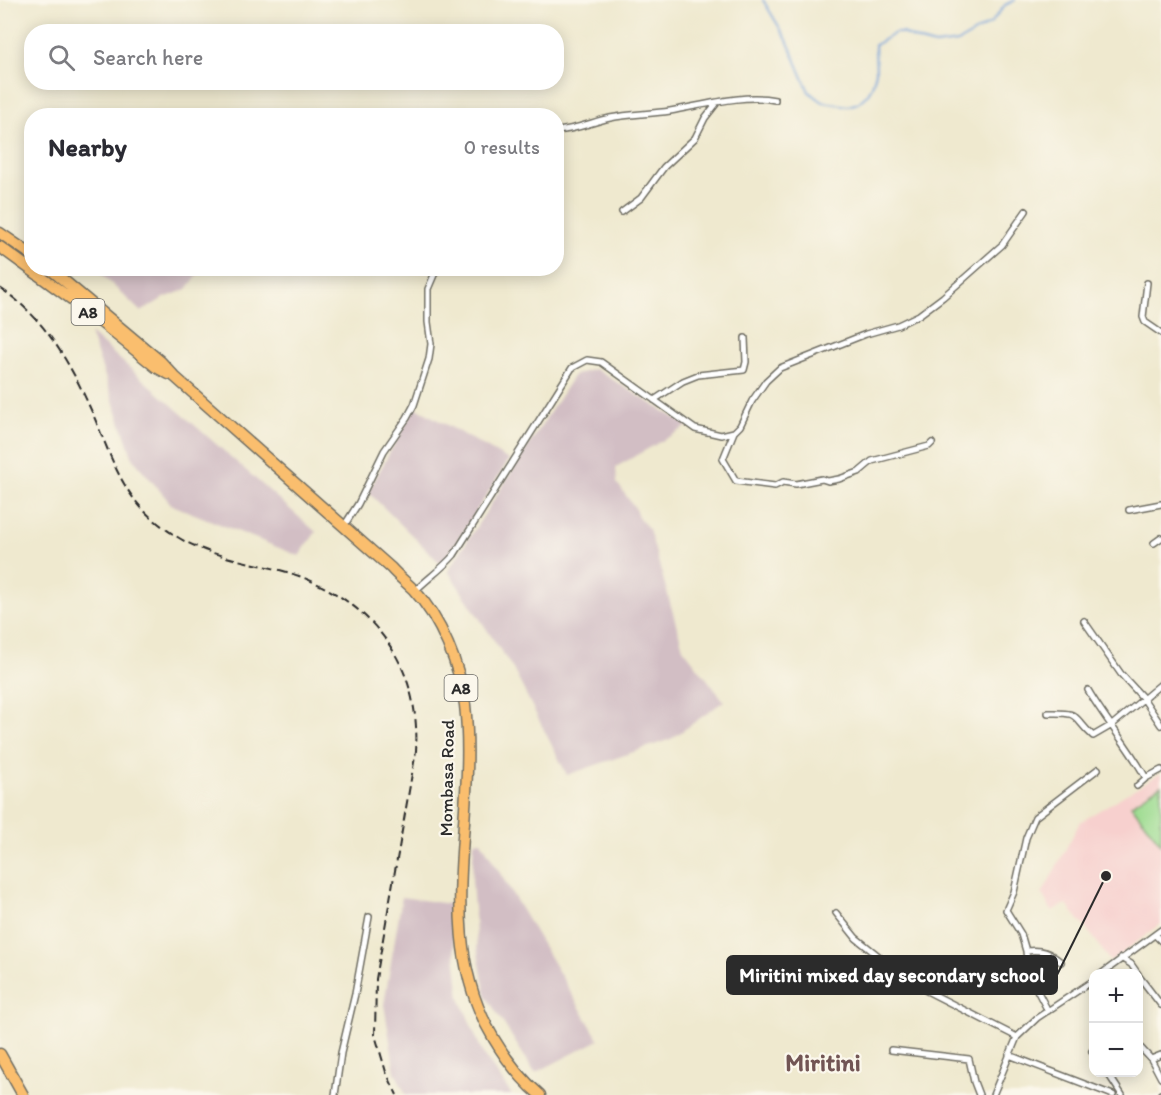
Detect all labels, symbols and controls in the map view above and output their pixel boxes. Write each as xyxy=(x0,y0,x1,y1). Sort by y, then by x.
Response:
search box xyxy=(24,24,564,90)
icon: search xyxy=(45,41,78,74)
text: Search here xyxy=(93,44,203,71)
text: Nearby xyxy=(48,131,127,163)
text: 0 results xyxy=(464,135,540,159)
road number: A8 xyxy=(72,299,104,325)
road number: A8 xyxy=(444,675,478,701)
street label: Mombasa Road xyxy=(435,719,459,837)
callout: Miritini mixed day secondary school xyxy=(727,956,1057,994)
text: Miritini mixed day secondary school xyxy=(739,963,1045,988)
map controls xyxy=(1089,969,1143,1077)
button: + xyxy=(1089,969,1143,1023)
button: − xyxy=(1089,1023,1143,1077)
district label: Miritini xyxy=(785,1048,861,1077)

